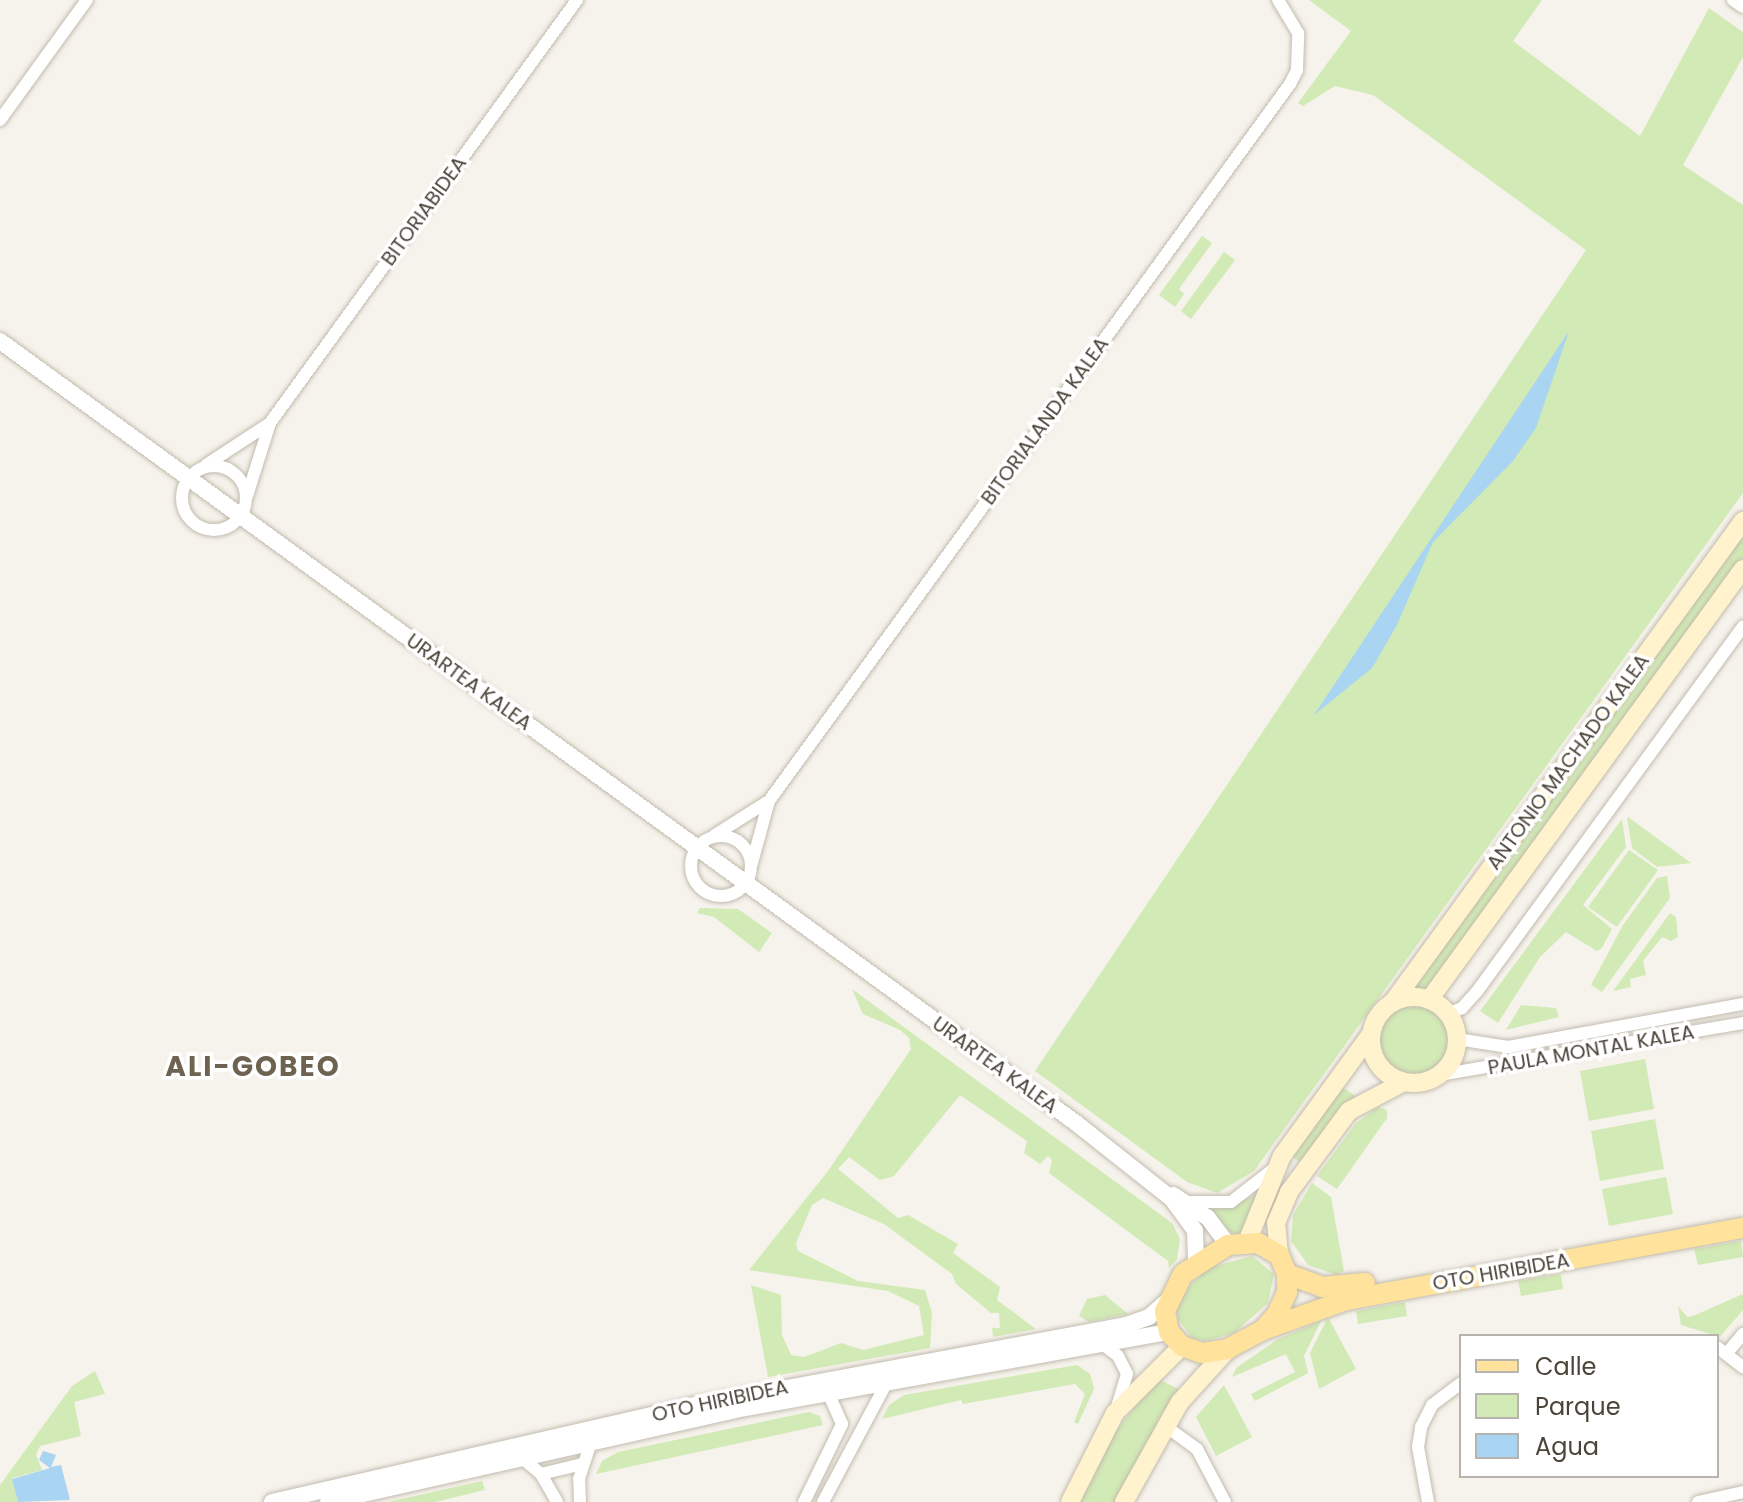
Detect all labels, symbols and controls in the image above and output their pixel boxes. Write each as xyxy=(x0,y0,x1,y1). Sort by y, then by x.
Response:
street label: BITORIABIDEA xyxy=(376,152,472,270)
street label: BITORIALANDA KALEA xyxy=(976,333,1114,509)
street label: URARTEA KALEA xyxy=(402,628,536,736)
street label: ANTONIO MACHADO KALEA xyxy=(1482,650,1654,874)
street label: URARTEA KALEA xyxy=(928,1011,1062,1119)
street label: PAULA MONTAL KALEA xyxy=(1486,1020,1696,1080)
district label: ALI-GOBEO xyxy=(165,1050,341,1084)
street label: OTO HIRIBIDEA xyxy=(1431,1248,1571,1296)
legend xyxy=(1459,1334,1719,1478)
text: Calle xyxy=(1535,1350,1596,1383)
street label: OTO HIRIBIDEA xyxy=(650,1375,790,1427)
text: Parque xyxy=(1535,1390,1621,1423)
text: Agua xyxy=(1535,1430,1599,1463)

